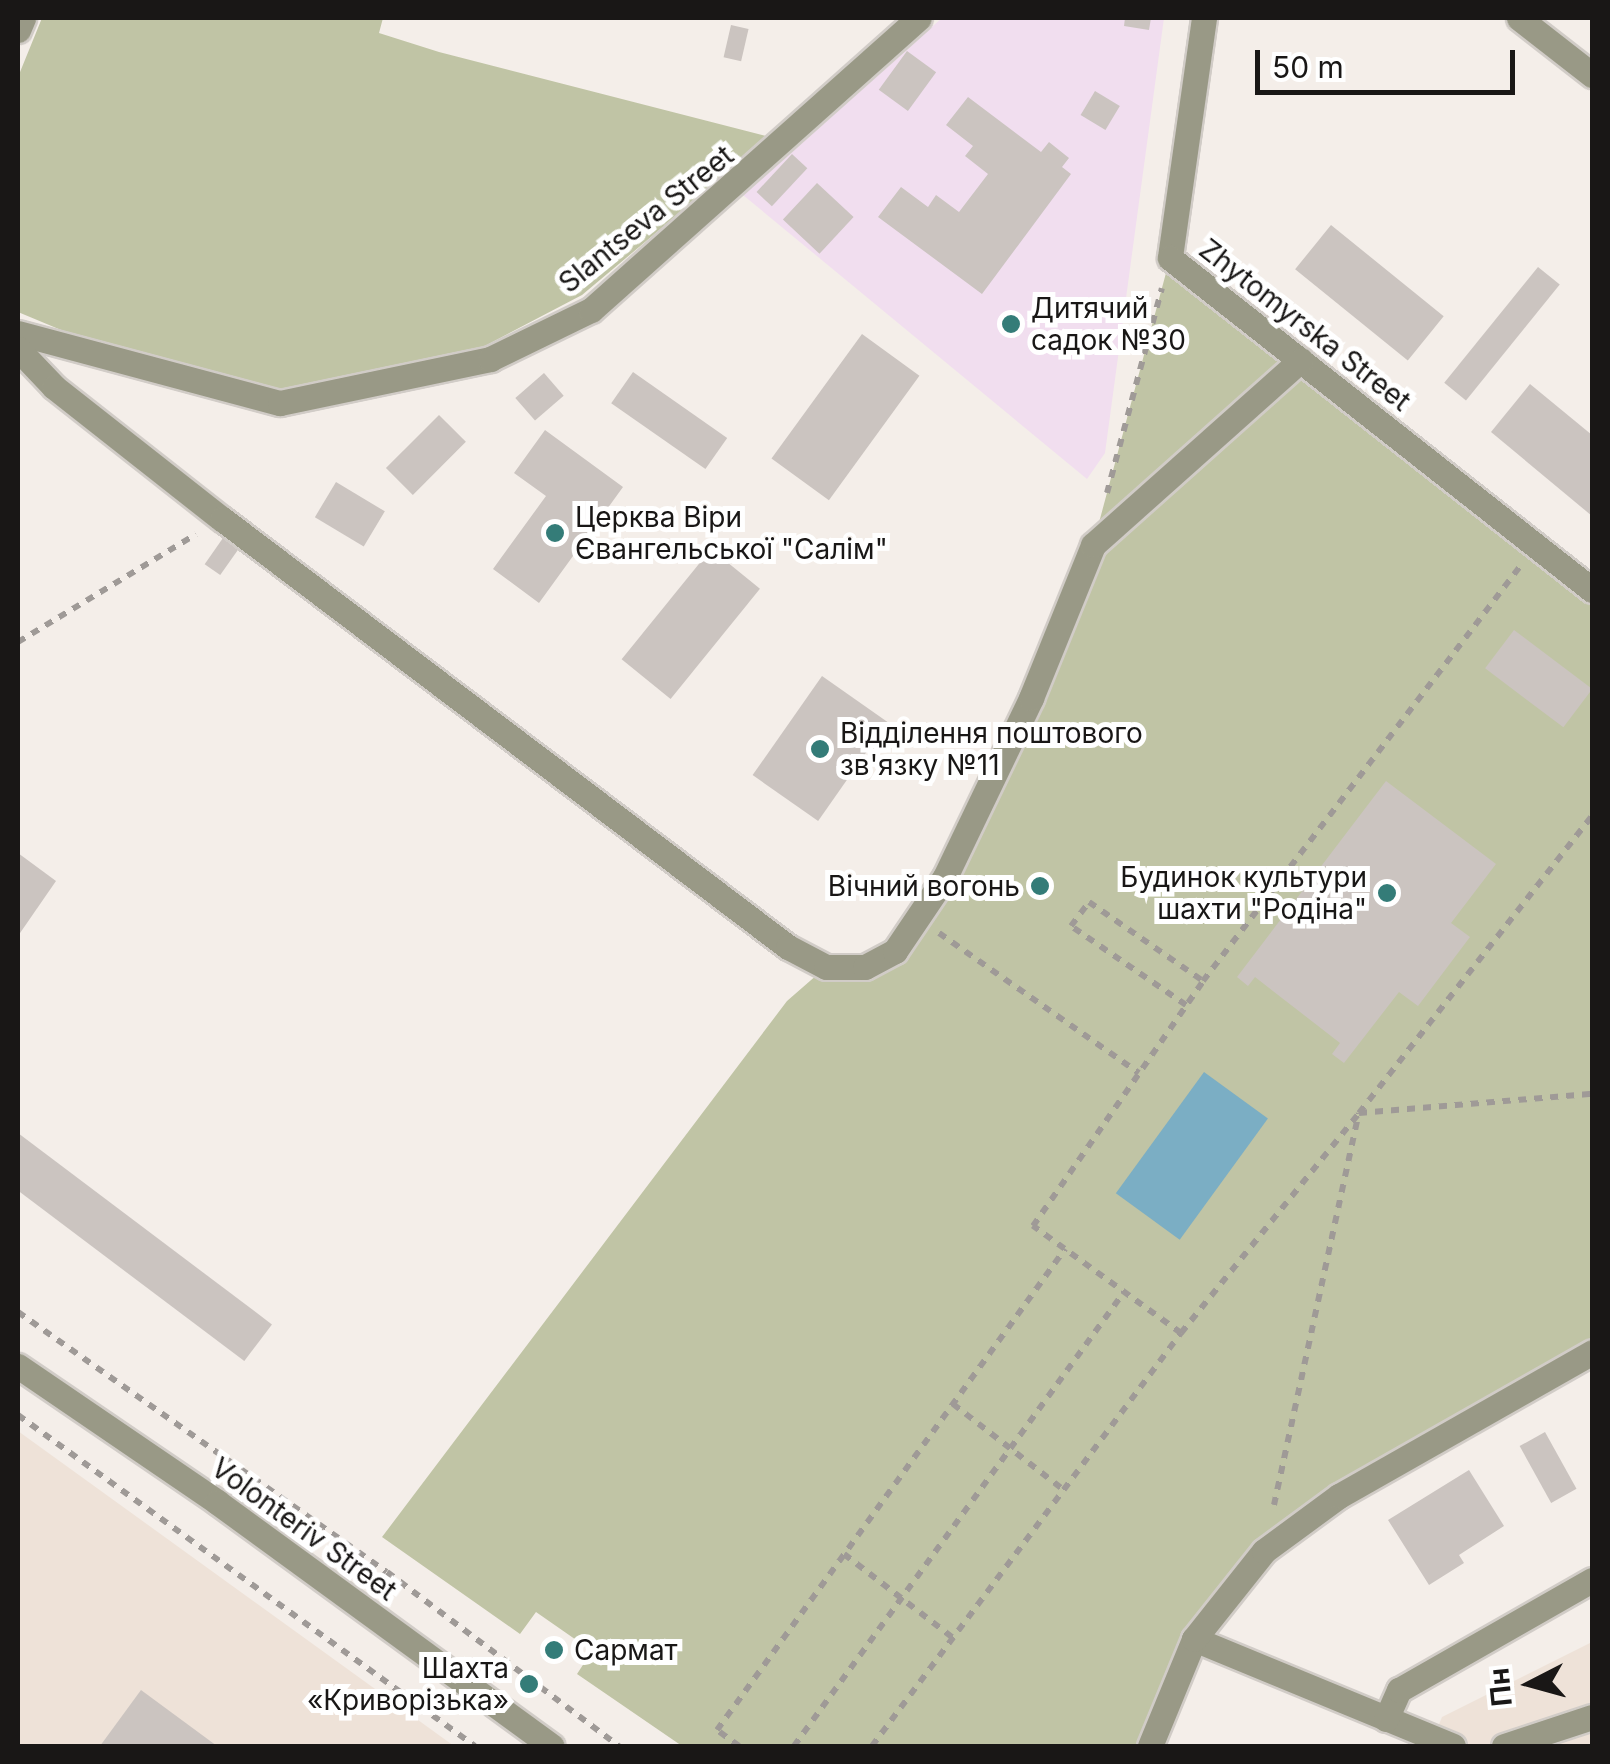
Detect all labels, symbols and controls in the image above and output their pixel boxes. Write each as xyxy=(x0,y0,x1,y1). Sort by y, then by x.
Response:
scale bar xyxy=(1260,30,1520,92)
text: 50 m xyxy=(1272,49,1344,85)
street label: Slantseva Street xyxy=(552,138,740,300)
street label: Zhytomyrska Street xyxy=(1193,232,1417,418)
place label: Дитячий садок №30 xyxy=(1031,291,1186,357)
marker: Дитячий садок №30 xyxy=(1000,313,1022,335)
place label: Церква Віри Євангельської "Салім" xyxy=(575,500,888,566)
marker: Церква Віри Євангельської "Салім" xyxy=(544,522,566,544)
place label: Відділення поштового зв'язку №11 xyxy=(840,716,1143,782)
marker: Відділення поштового зв'язку №11 xyxy=(809,738,831,760)
place label: Будинок культури шахти "Родіна" xyxy=(1120,860,1367,926)
place label: Вічний вогонь xyxy=(828,869,1020,903)
marker: Вічний вогонь xyxy=(1029,875,1051,897)
marker: Будинок культури шахти "Родіна" xyxy=(1376,882,1398,904)
street label: Volonteriv Street xyxy=(205,1451,403,1607)
place label: Сармат xyxy=(574,1633,678,1667)
north arrow xyxy=(1480,1634,1580,1734)
marker: Сармат xyxy=(543,1639,565,1661)
place label: Шахта «Криворізька» xyxy=(307,1651,509,1717)
text: Пн xyxy=(1481,1666,1519,1708)
marker: Шахта «Криворізька» xyxy=(518,1673,540,1695)

